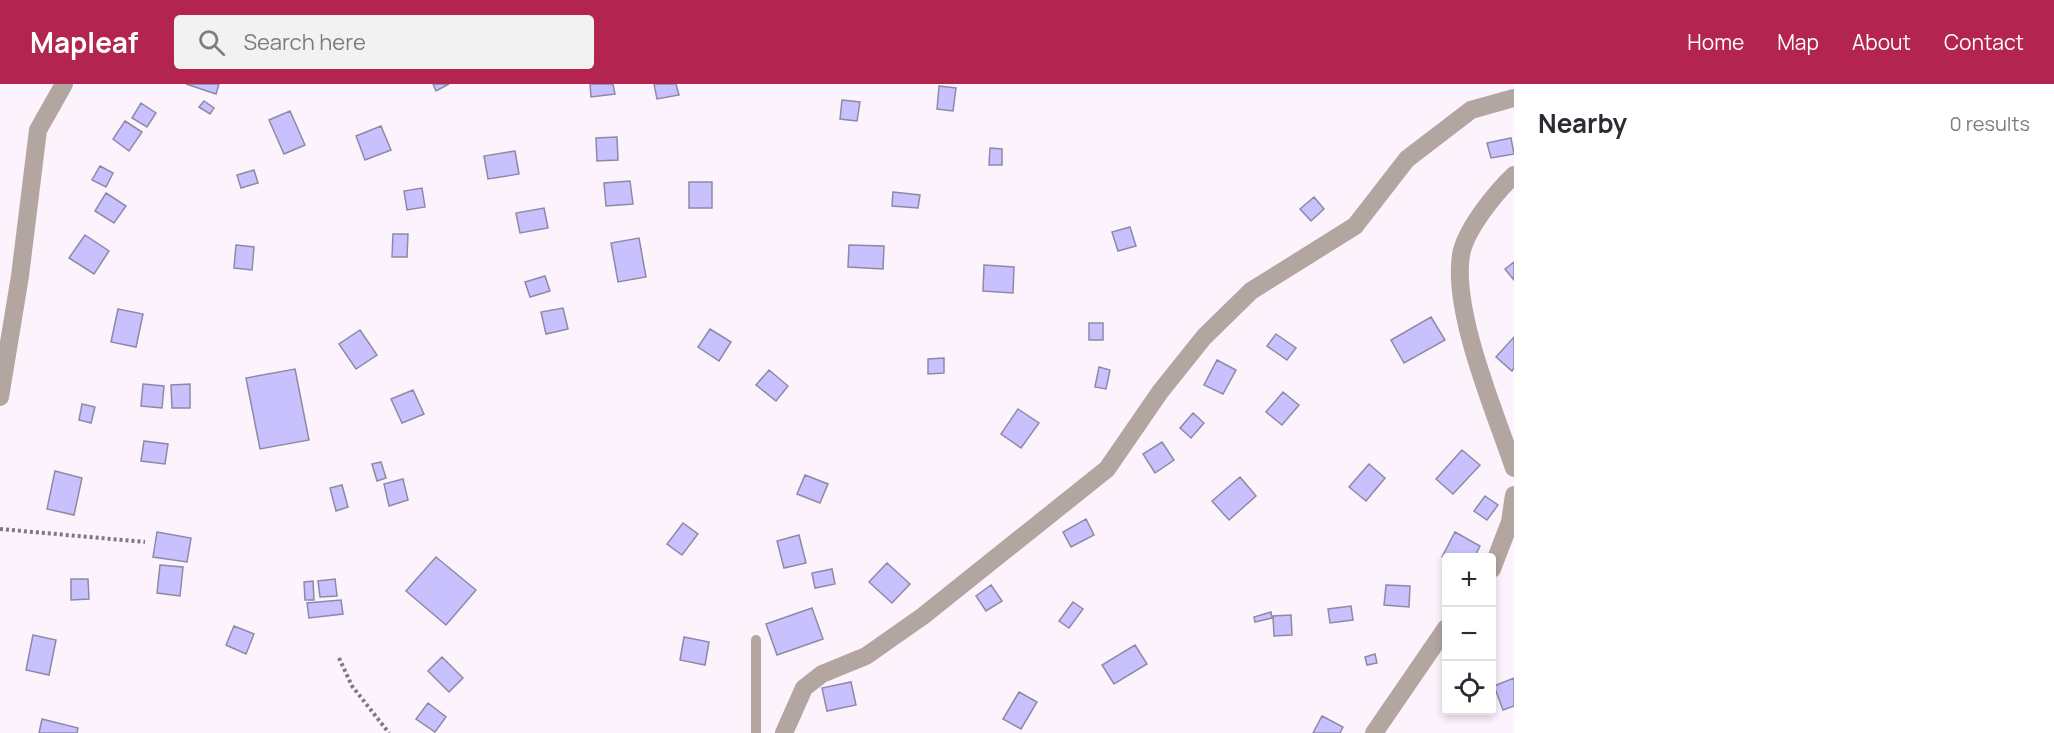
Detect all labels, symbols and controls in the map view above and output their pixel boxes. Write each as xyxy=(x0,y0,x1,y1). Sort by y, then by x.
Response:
search box xyxy=(174,15,594,69)
text: Mapleaf xyxy=(30,23,138,61)
icon: search xyxy=(195,26,228,59)
text: Search here xyxy=(243,27,366,57)
text: Home xyxy=(1687,28,1744,56)
text: Map xyxy=(1777,28,1819,56)
text: About xyxy=(1852,28,1911,56)
text: Contact xyxy=(1944,28,2024,56)
text: Nearby xyxy=(1538,105,1627,141)
text: 0 results xyxy=(1950,110,2030,137)
map controls xyxy=(1442,553,1496,715)
button: + xyxy=(1442,553,1496,607)
button: − xyxy=(1442,607,1496,661)
button: locate xyxy=(1442,661,1496,715)

